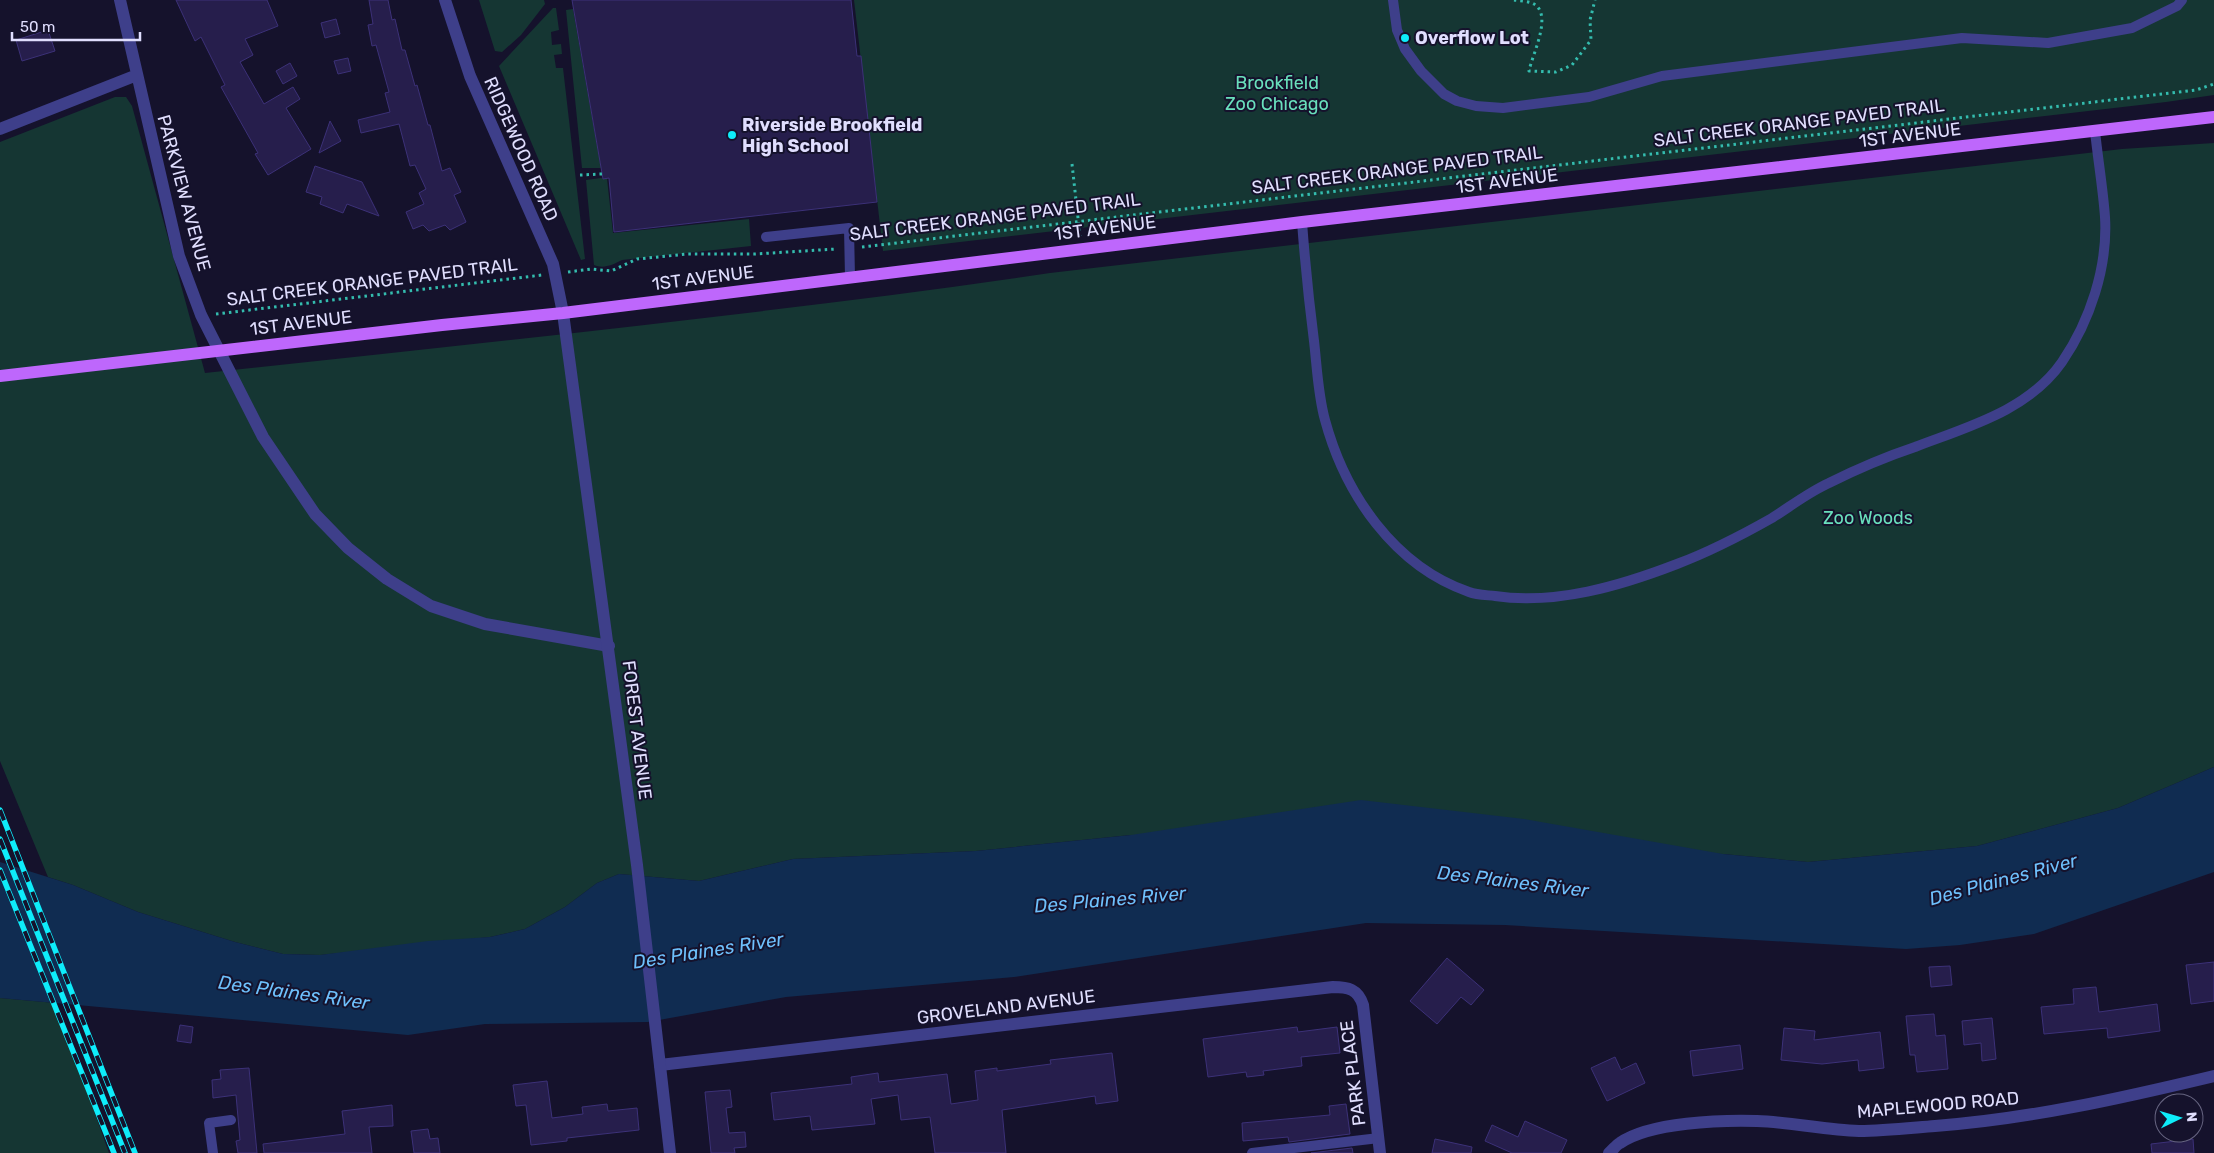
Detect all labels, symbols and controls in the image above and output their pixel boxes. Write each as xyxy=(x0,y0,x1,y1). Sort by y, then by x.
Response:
scale bar xyxy=(12,10,140,42)
text: 50 m xyxy=(20,18,55,36)
place label: Overflow Lot xyxy=(1415,27,1529,49)
marker: Overflow Lot xyxy=(1399,32,1411,44)
park label: Brookfield Zoo Chicago xyxy=(1225,72,1329,115)
street label: RIDGEWOOD ROAD xyxy=(479,73,563,225)
street label: SALT CREEK ORANGE PAVED TRAIL xyxy=(1652,94,1946,152)
street label: PARKVIEW AVENUE xyxy=(153,112,215,274)
place label: Riverside Brookfield High School xyxy=(742,114,922,157)
street label: 1ST AVENUE xyxy=(1858,118,1962,152)
marker: Riverside Brookfield High School xyxy=(726,129,738,141)
street label: SALT CREEK ORANGE PAVED TRAIL xyxy=(1250,141,1544,199)
street label: 1ST AVENUE xyxy=(1455,164,1559,198)
street label: SALT CREEK ORANGE PAVED TRAIL xyxy=(848,188,1142,246)
street label: 1ST AVENUE xyxy=(1053,211,1157,245)
street label: SALT CREEK ORANGE PAVED TRAIL xyxy=(225,253,519,311)
street label: 1ST AVENUE xyxy=(651,261,755,295)
street label: 1ST AVENUE xyxy=(249,306,353,340)
park label: Zoo Woods xyxy=(1823,507,1913,529)
street label: FOREST AVENUE xyxy=(618,659,656,801)
water label: Des Plaines River xyxy=(1927,848,2080,910)
water label: Des Plaines River xyxy=(1436,861,1591,902)
water label: Des Plaines River xyxy=(1033,881,1188,918)
water label: Des Plaines River xyxy=(631,927,786,974)
water label: Des Plaines River xyxy=(217,971,372,1015)
street label: GROVELAND AVENUE xyxy=(916,985,1096,1029)
street label: PARK PLACE xyxy=(1336,1019,1370,1127)
street label: MAPLEWOOD ROAD xyxy=(1856,1087,2020,1123)
north arrow xyxy=(2154,1093,2204,1143)
text: N xyxy=(2183,1111,2200,1123)

